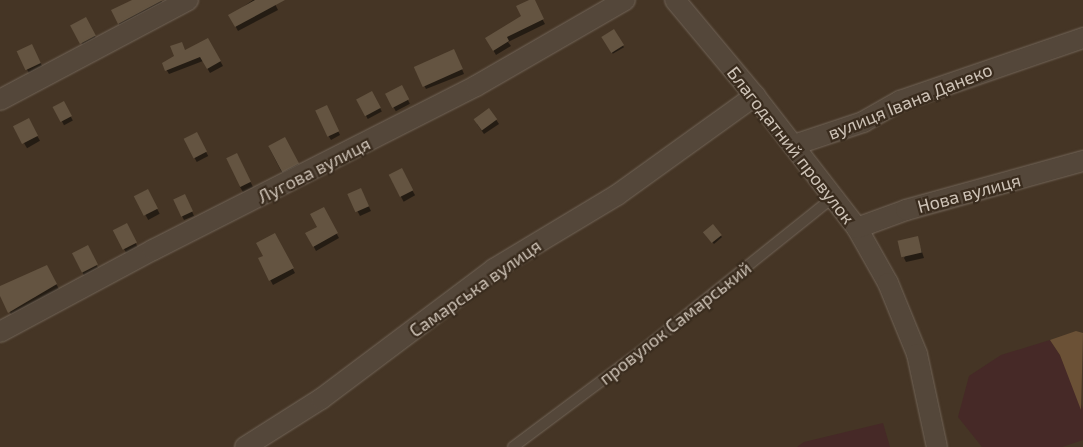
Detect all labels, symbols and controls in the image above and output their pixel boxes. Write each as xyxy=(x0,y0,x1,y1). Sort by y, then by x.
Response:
street label: вулиця Івана Данеко xyxy=(825,58,995,144)
street label: Благодатний провулок xyxy=(723,62,859,228)
street label: Лугова вулиця xyxy=(254,132,374,208)
street label: Нова вулиця xyxy=(915,169,1023,217)
street label: Самарська вулиця xyxy=(405,234,545,342)
street label: провулок Самарський xyxy=(595,257,755,389)

